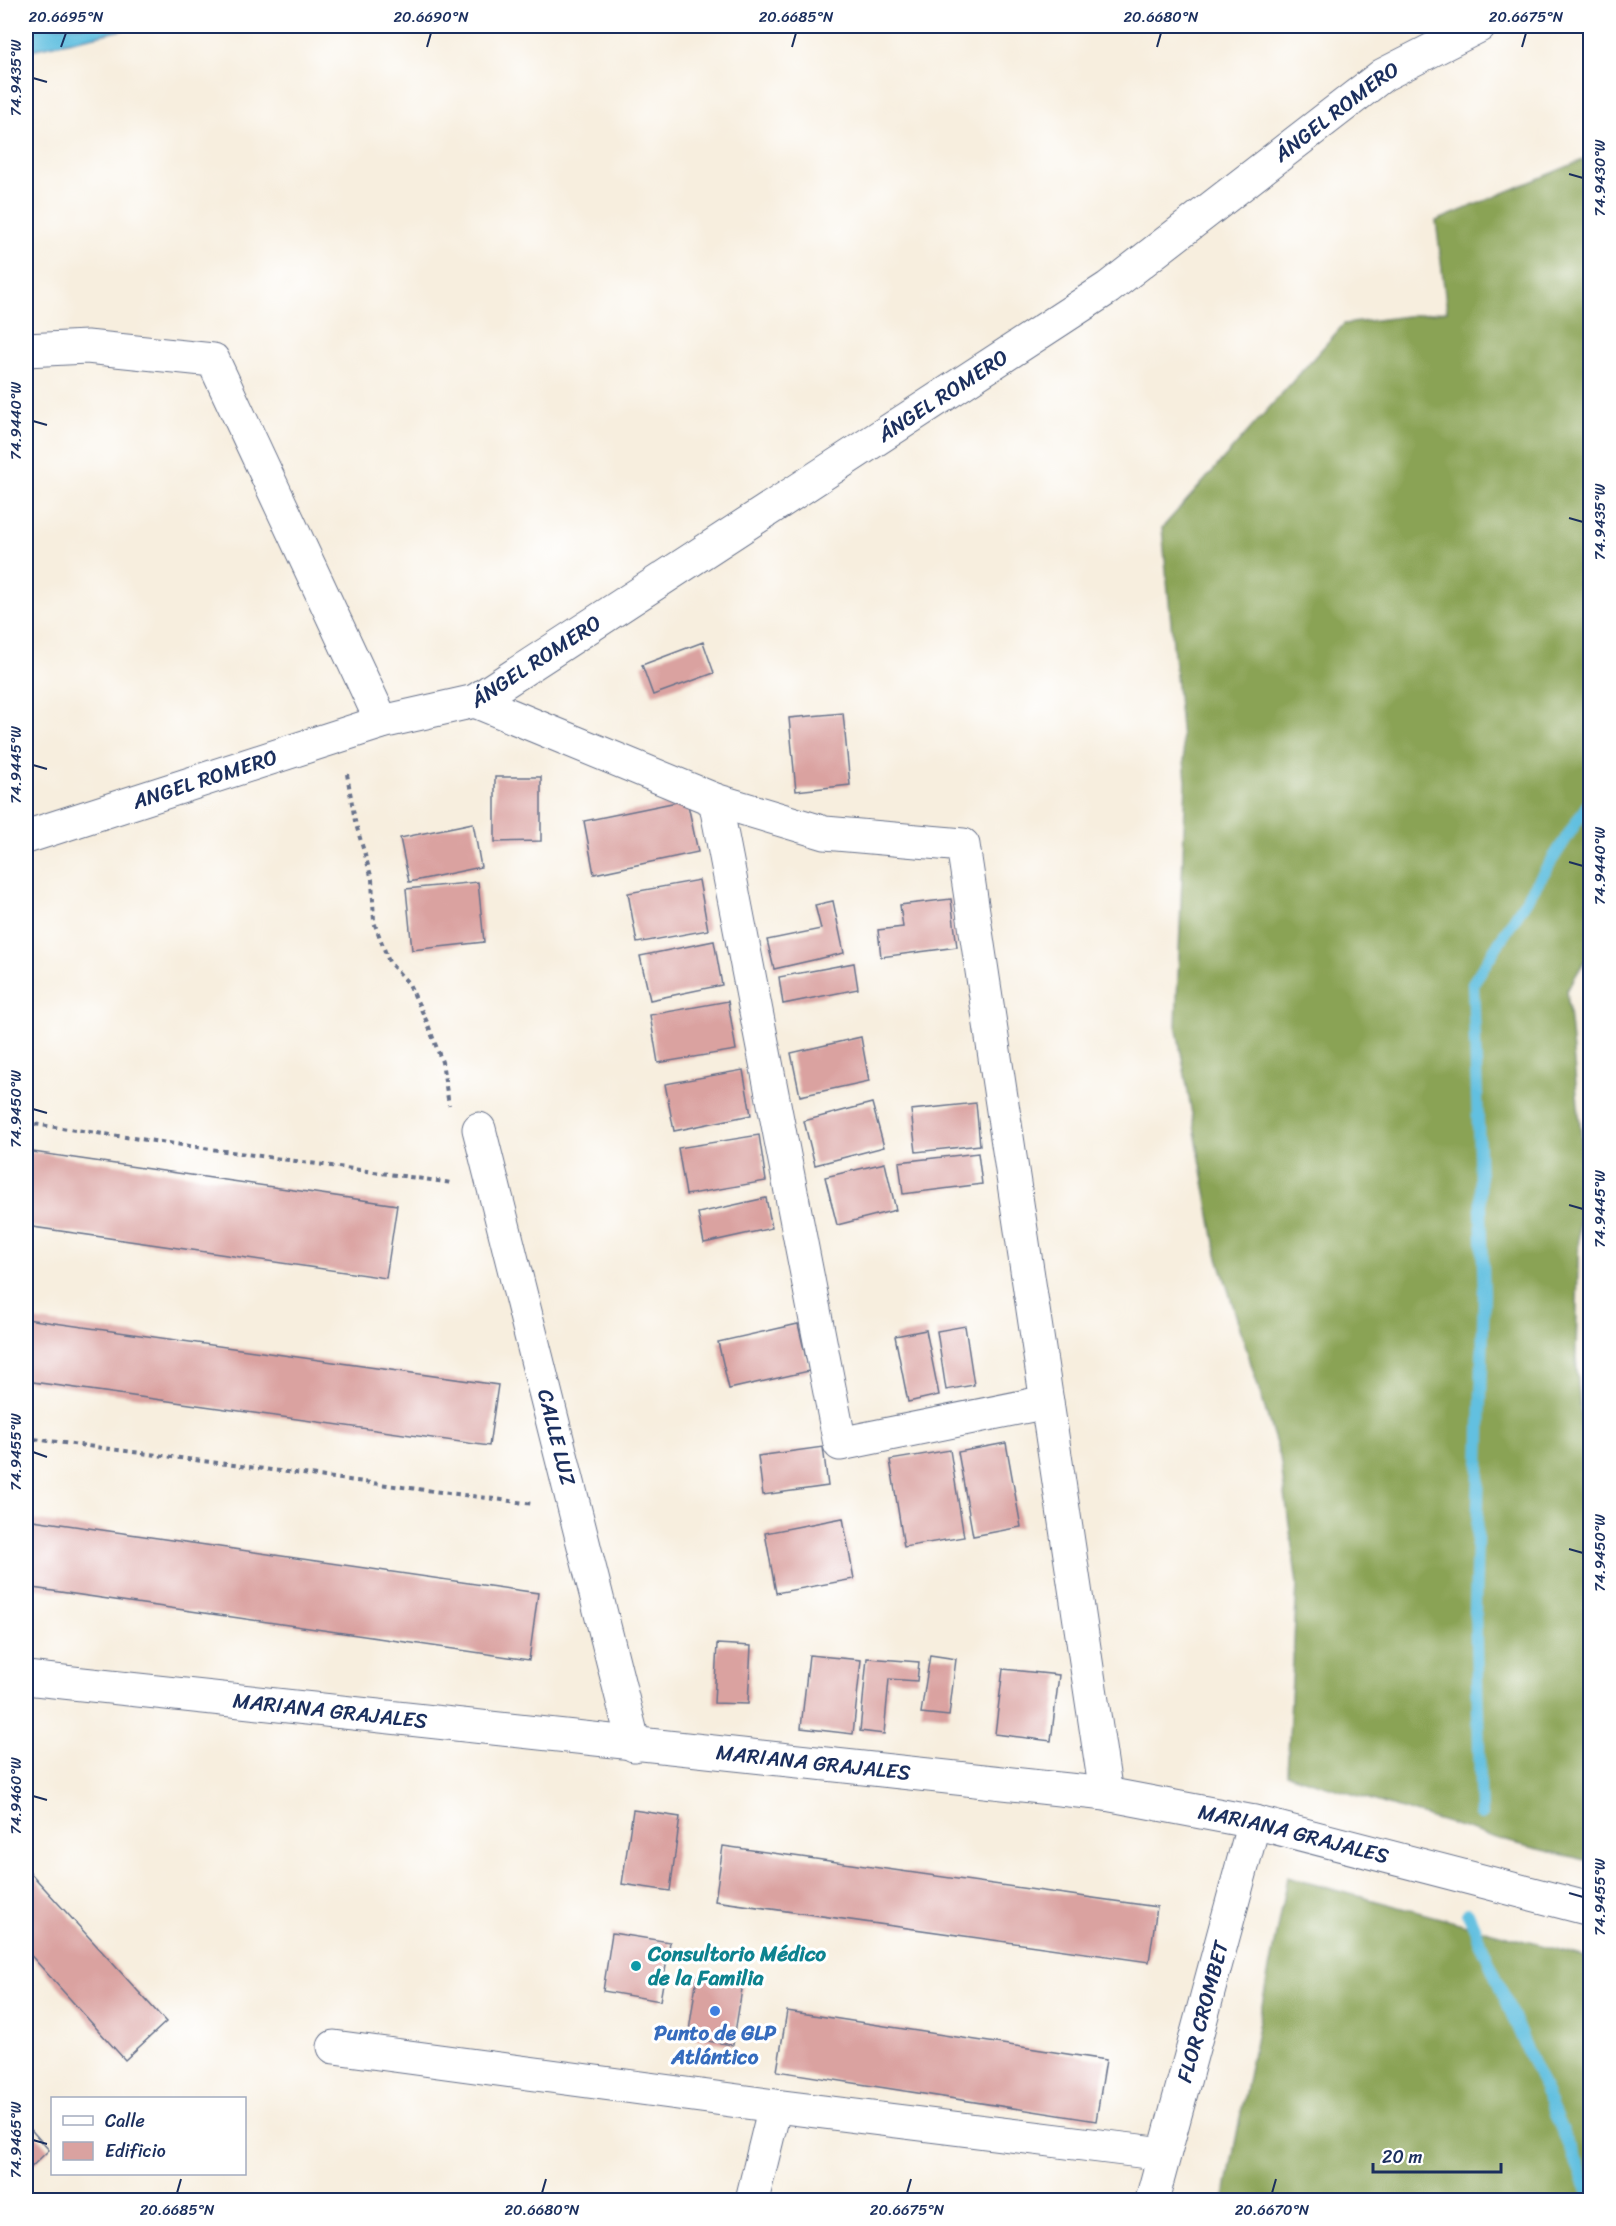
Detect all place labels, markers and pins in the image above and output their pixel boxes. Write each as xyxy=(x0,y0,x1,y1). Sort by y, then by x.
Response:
place label: Consultorio Médico de la Familia xyxy=(647,1935,826,1997)
marker: Consultorio Médico de la Familia xyxy=(629,1959,643,1973)
marker: Punto de GLP Atlántico xyxy=(708,2004,722,2018)
place label: Punto de GLP Atlántico xyxy=(654,2014,777,2076)

